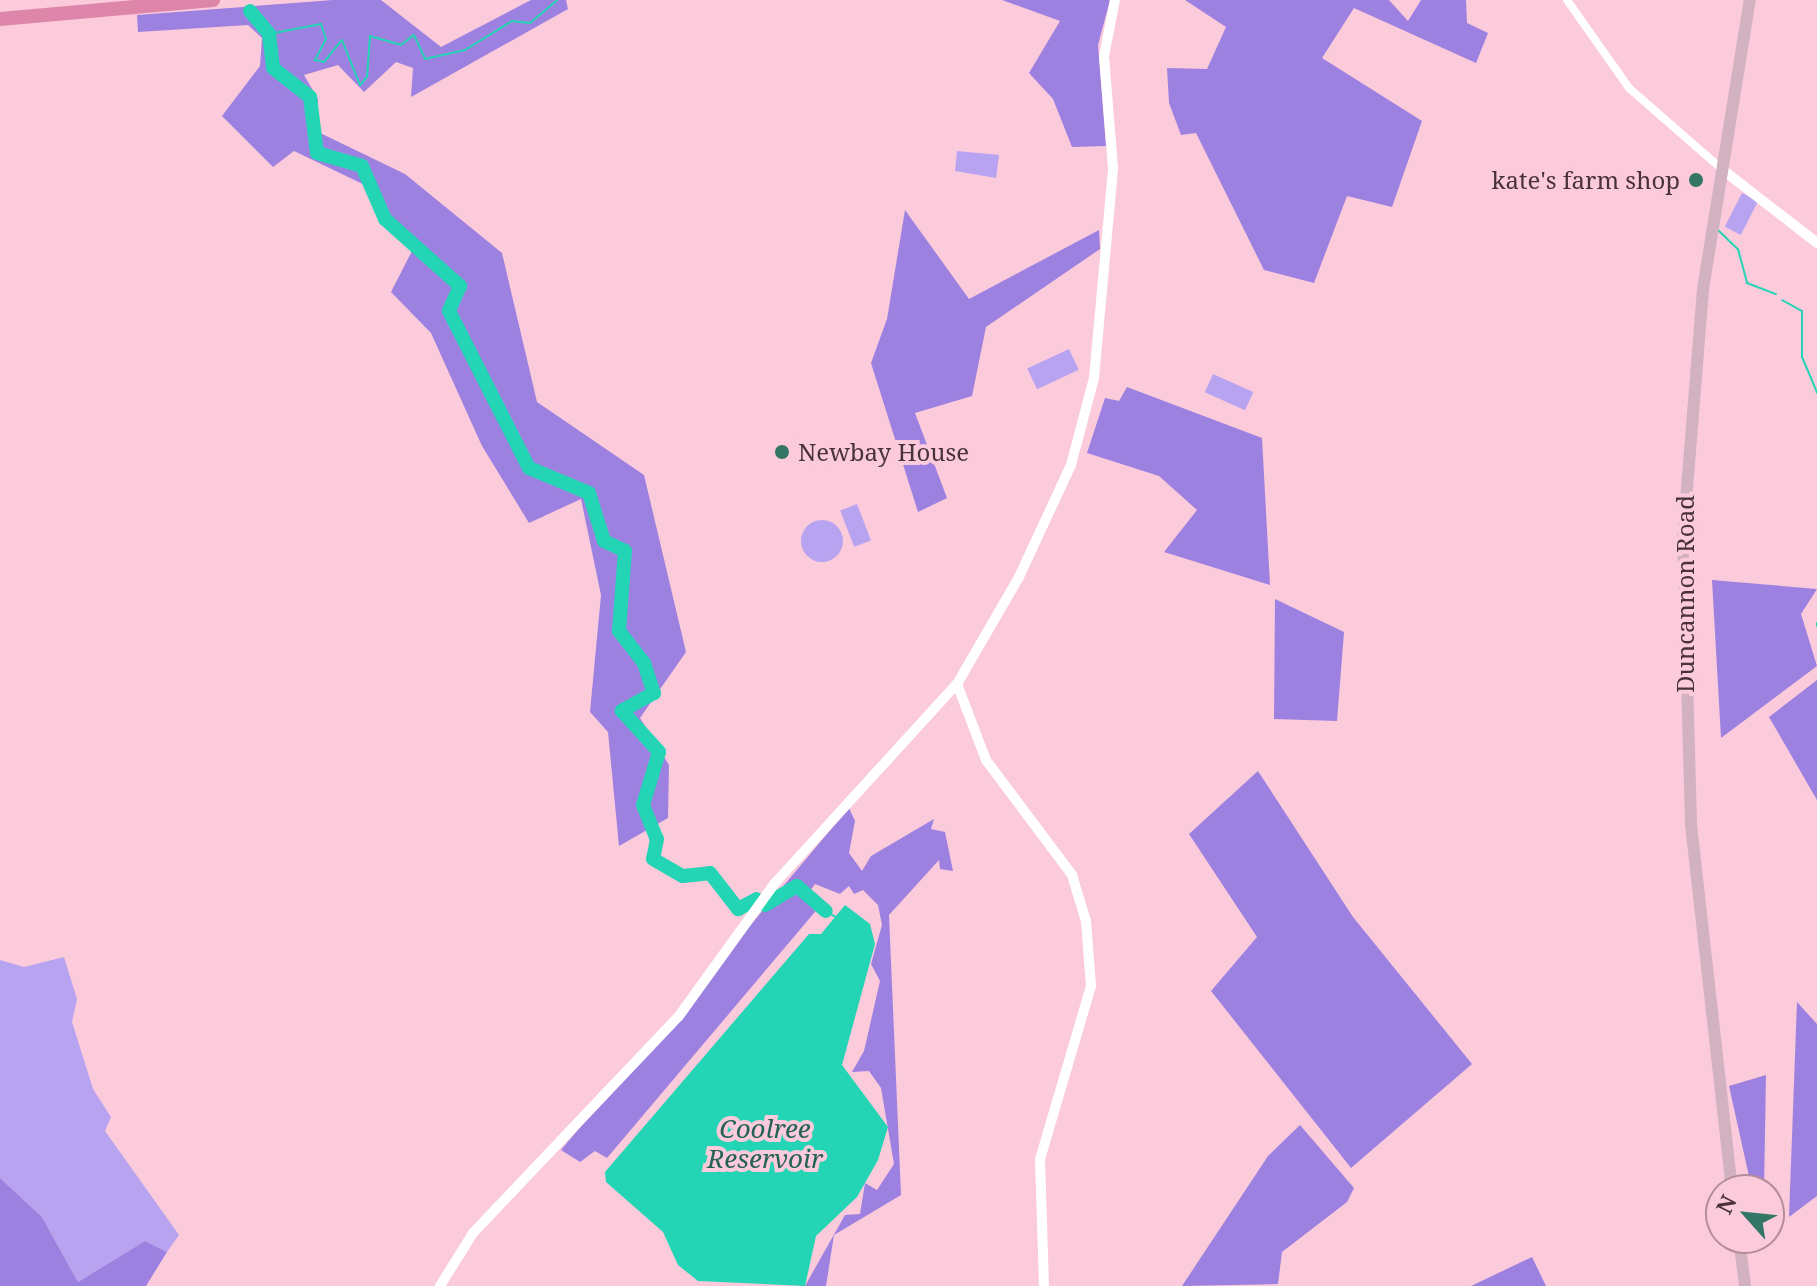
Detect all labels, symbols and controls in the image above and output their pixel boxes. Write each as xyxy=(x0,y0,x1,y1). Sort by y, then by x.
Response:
place label: kate's farm shop xyxy=(1492,166,1680,194)
marker: kate's farm shop xyxy=(1687,171,1705,189)
place label: Newbay House xyxy=(798,438,969,466)
marker: Newbay House xyxy=(773,443,791,461)
street label: Duncannon Road xyxy=(1671,495,1699,693)
water label: Coolree Reservoir xyxy=(707,1113,823,1174)
north arrow xyxy=(1705,1174,1785,1254)
text: N xyxy=(1708,1189,1743,1219)

